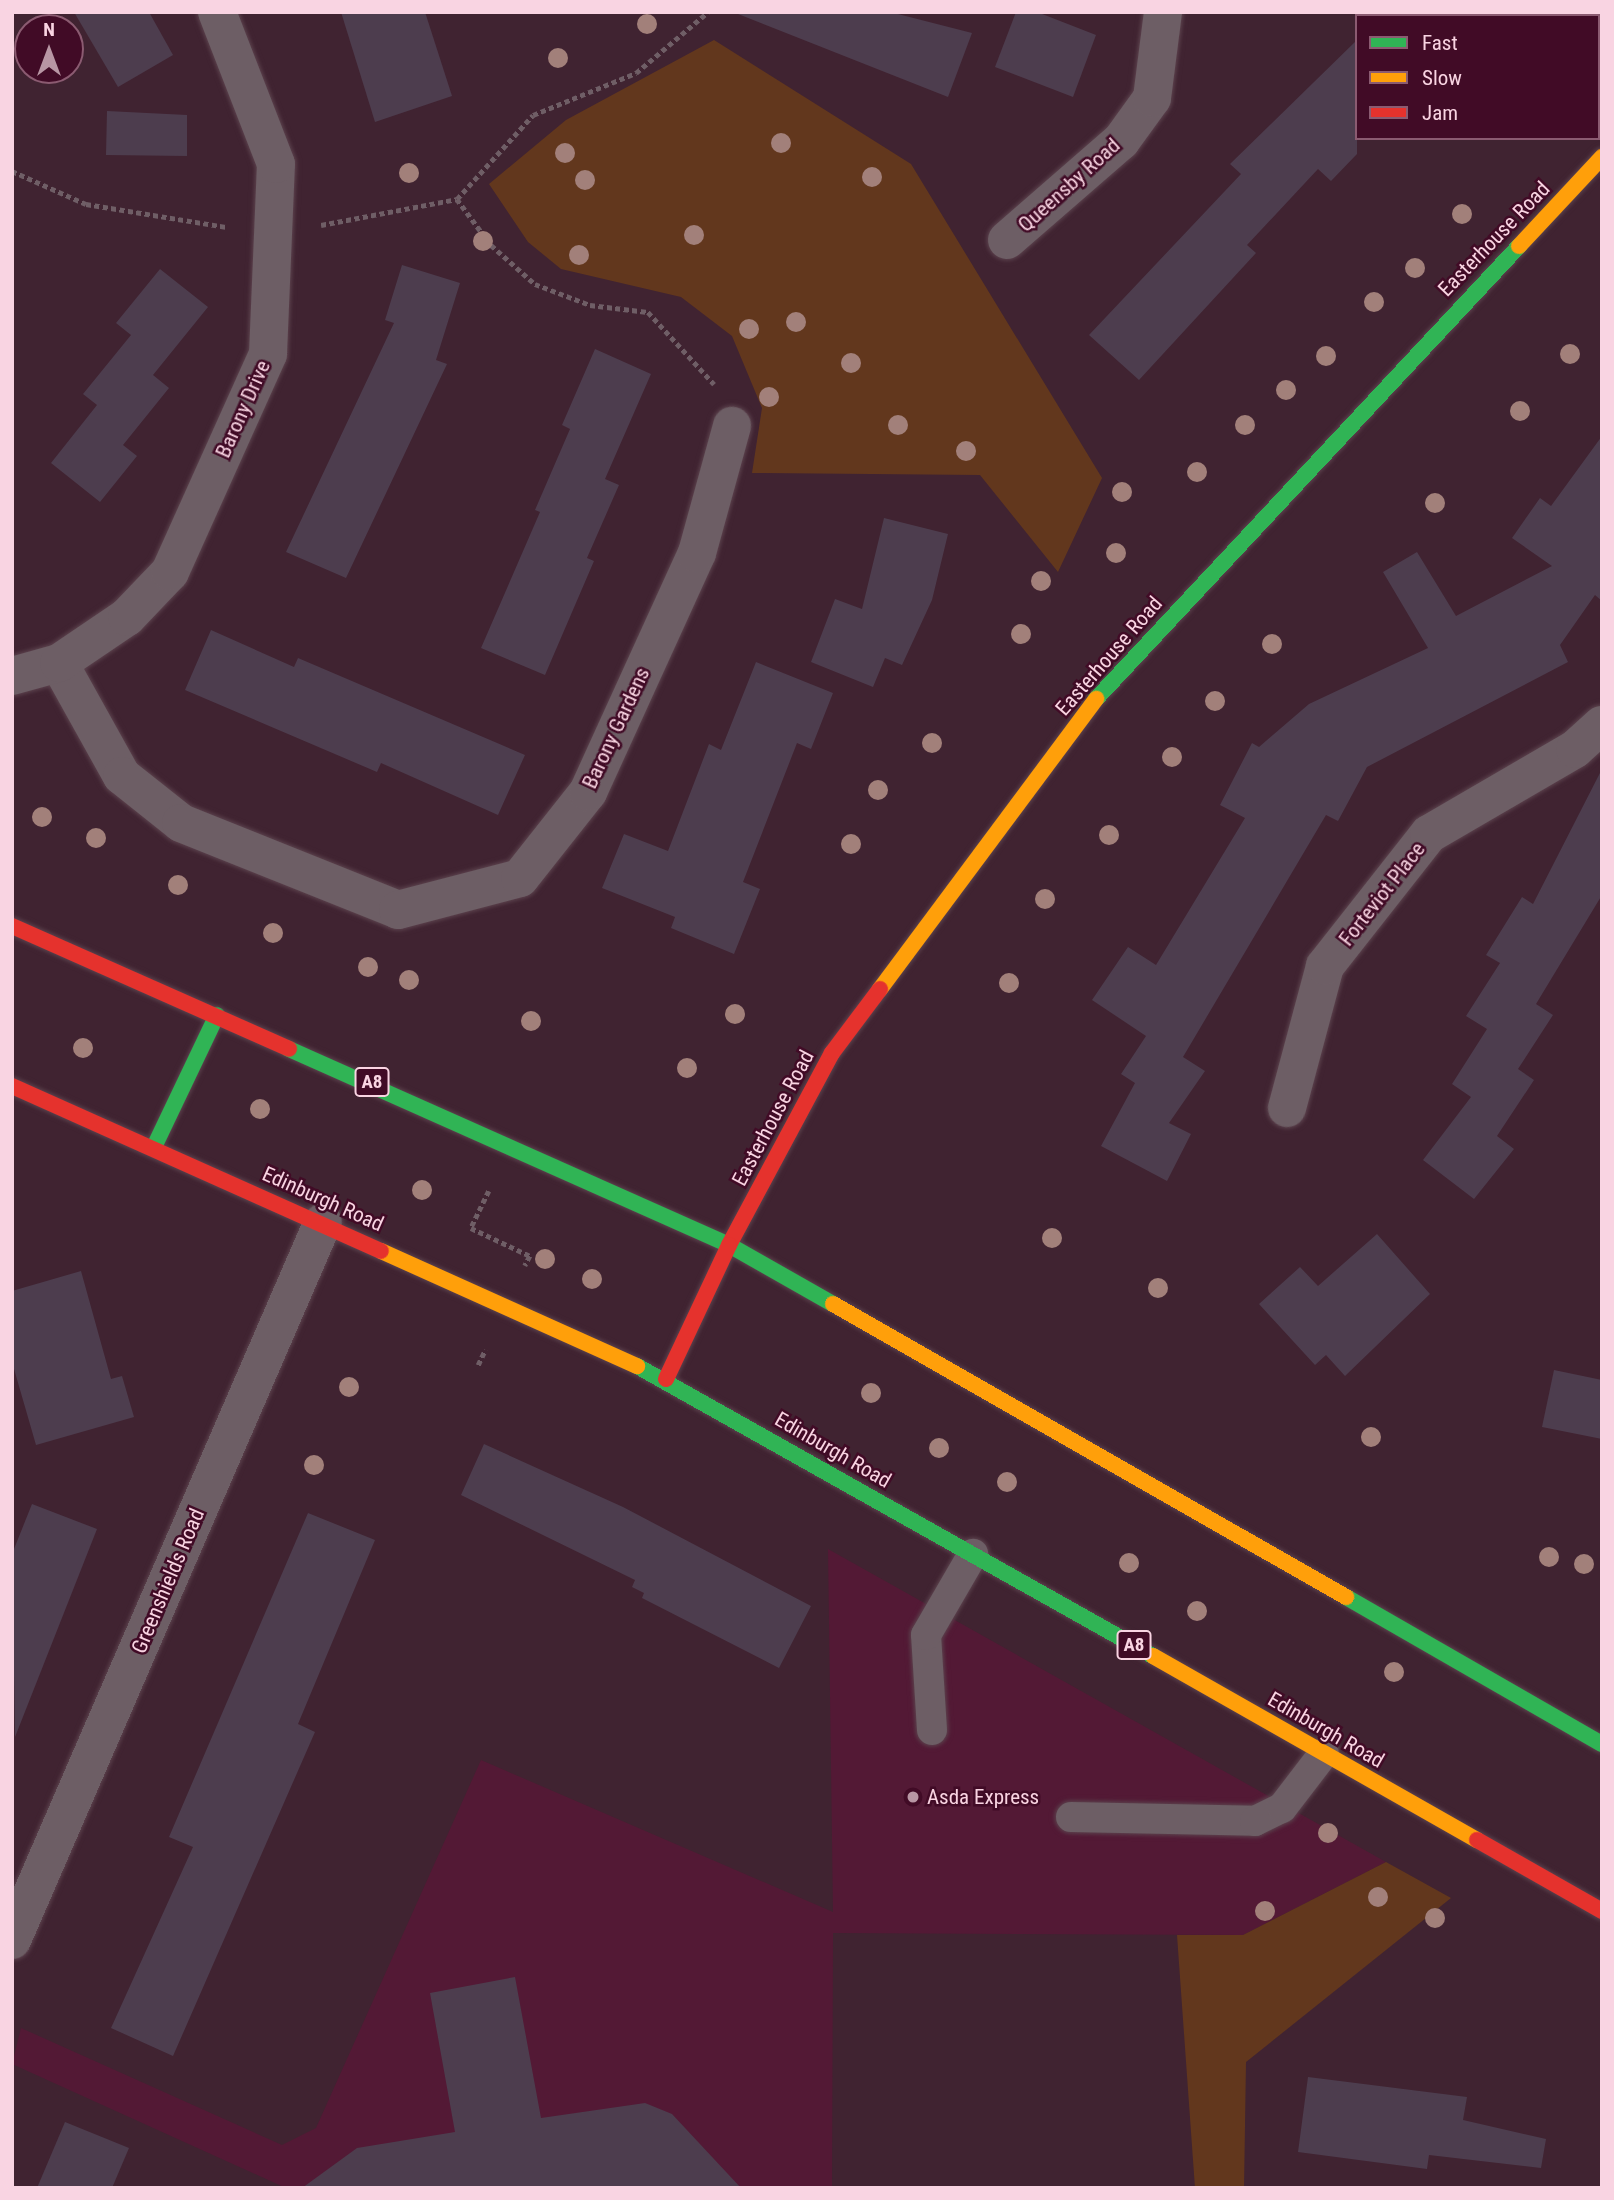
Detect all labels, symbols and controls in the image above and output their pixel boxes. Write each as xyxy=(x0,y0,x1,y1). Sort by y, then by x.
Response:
north arrow xyxy=(14,14,84,84)
legend xyxy=(1355,14,1600,140)
text: N xyxy=(43,18,55,41)
text: Fast xyxy=(1422,31,1458,55)
text: Slow xyxy=(1422,66,1462,90)
text: Jam xyxy=(1422,101,1458,125)
street label: Queensby Road xyxy=(1013,133,1125,237)
street label: Easterhouse Road xyxy=(1433,176,1555,302)
street label: Barony Drive xyxy=(210,356,276,462)
street label: Easterhouse Road xyxy=(1050,591,1168,721)
street label: Barony Gardens xyxy=(577,663,655,793)
street label: Forteviot Place xyxy=(1334,837,1430,951)
street label: Easterhouse Road xyxy=(727,1046,819,1190)
road number: A8 xyxy=(354,1066,390,1098)
street label: Edinburgh Road xyxy=(259,1161,387,1237)
street label: Edinburgh Road xyxy=(770,1407,896,1493)
street label: Greenshields Road xyxy=(126,1505,210,1657)
road number: A8 xyxy=(1116,1630,1152,1660)
street label: Edinburgh Road xyxy=(1263,1687,1389,1773)
place label: Asda Express xyxy=(927,1784,1039,1810)
marker: Asda Express xyxy=(905,1789,921,1805)

